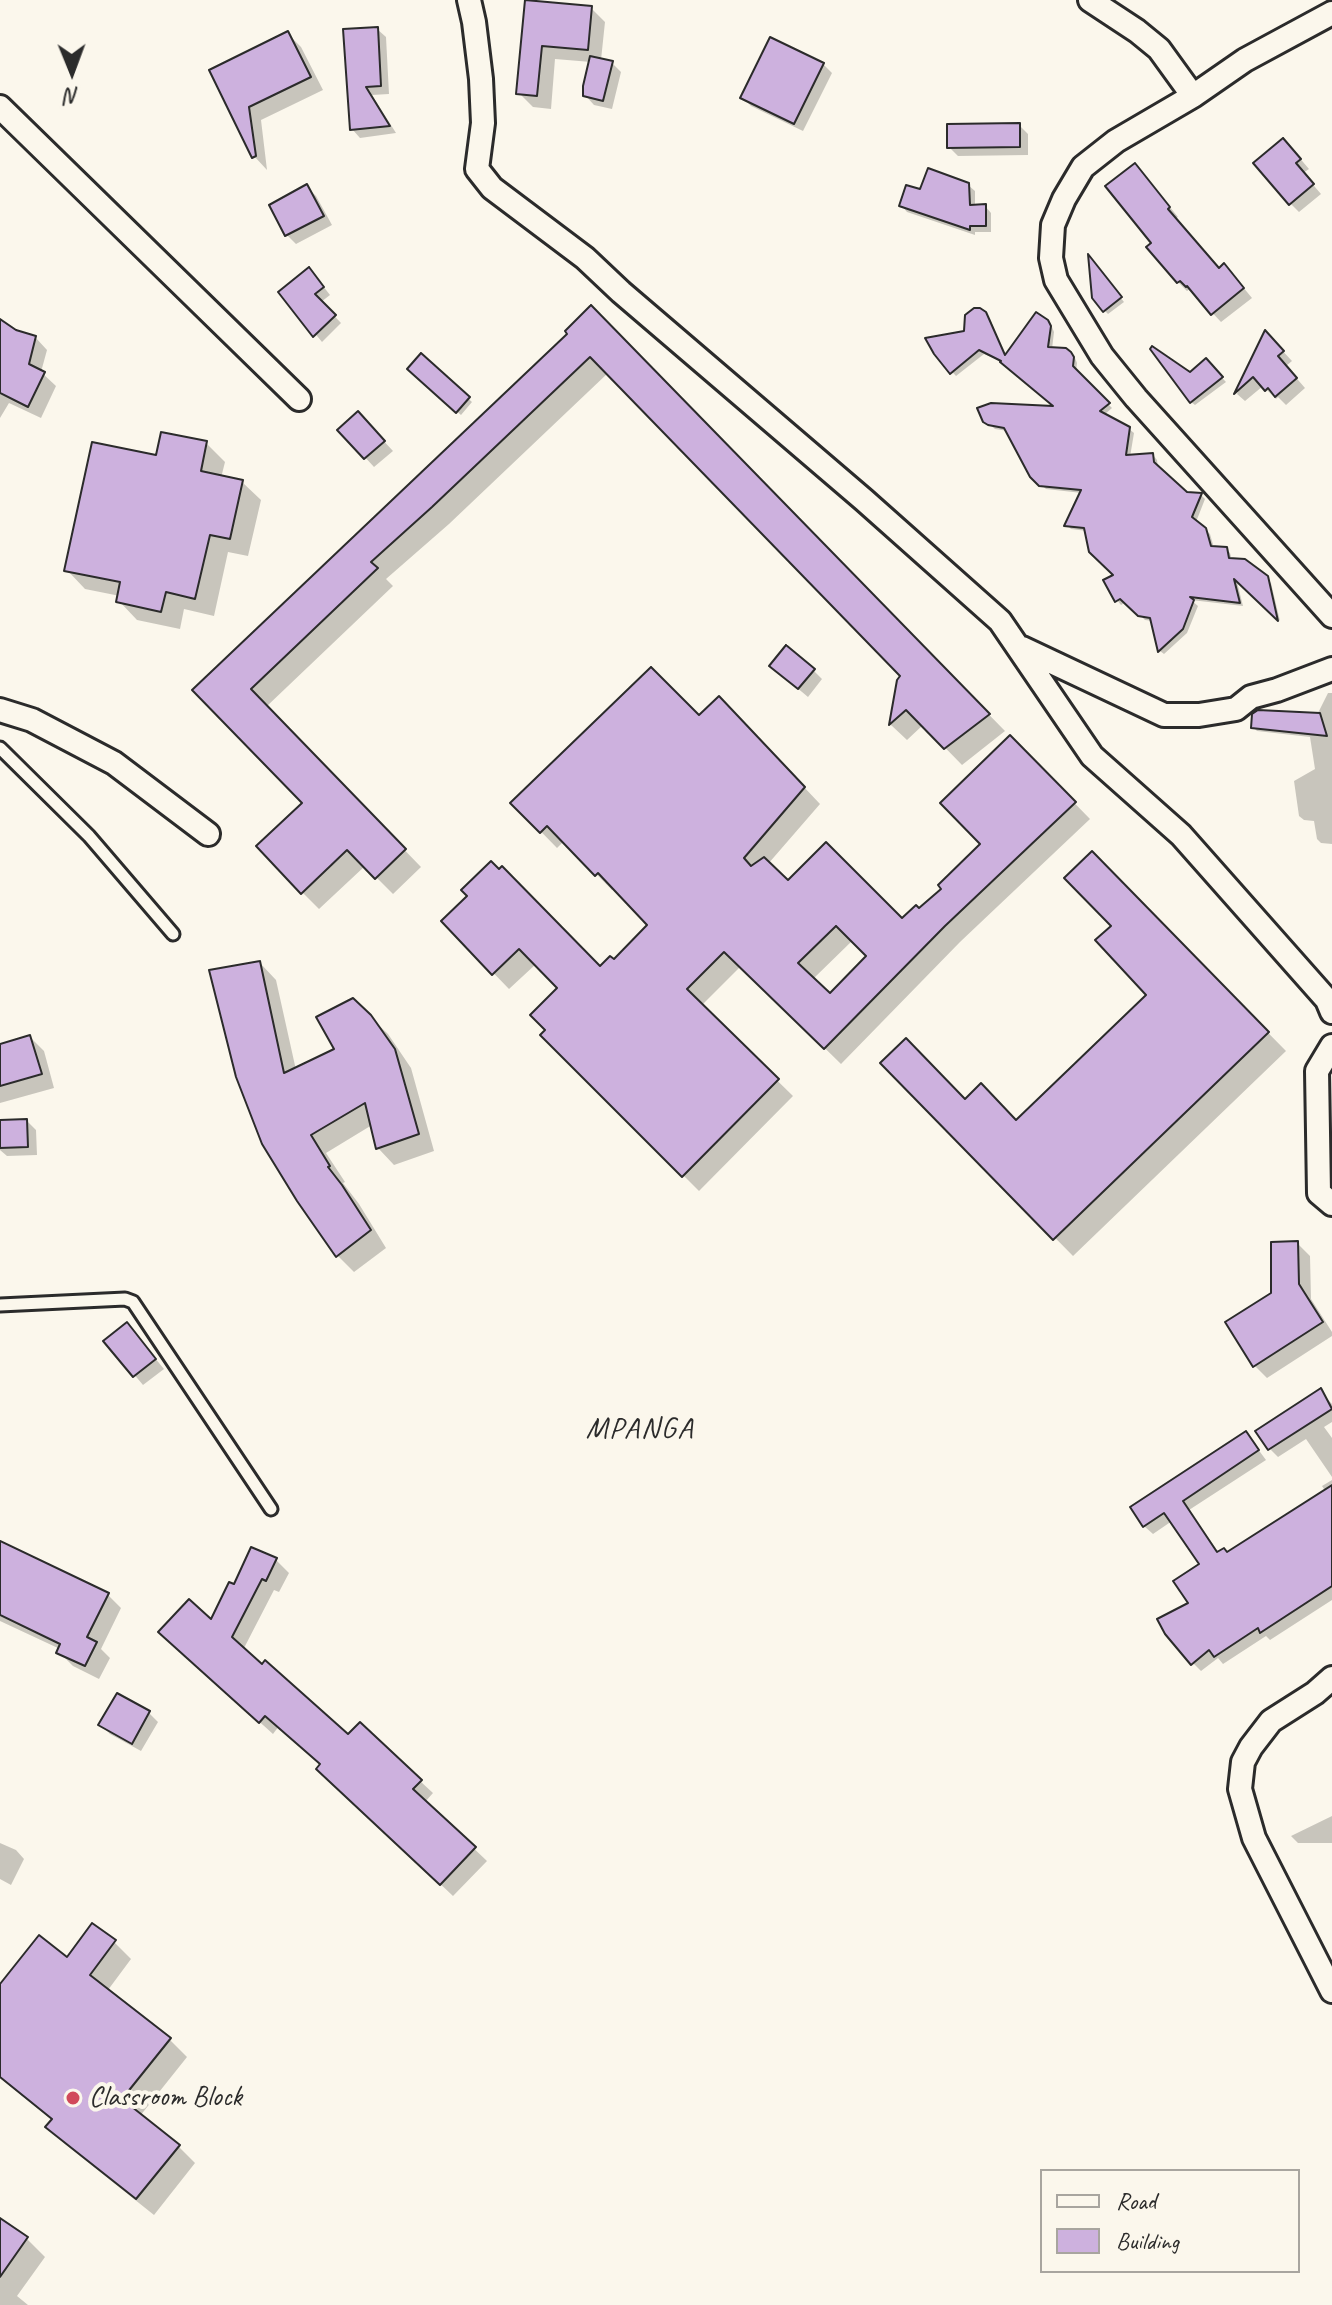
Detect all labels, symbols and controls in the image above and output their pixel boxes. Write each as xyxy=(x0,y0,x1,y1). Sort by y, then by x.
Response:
north arrow xyxy=(32,32,112,112)
text: N xyxy=(65,82,79,110)
district label: MPANGA xyxy=(586,1411,694,1447)
place label: Classroom Block xyxy=(89,2081,242,2115)
marker: Classroom Block xyxy=(64,2089,82,2107)
legend xyxy=(1040,2169,1300,2273)
text: Road xyxy=(1116,2186,1156,2216)
text: Building xyxy=(1116,2226,1179,2256)

